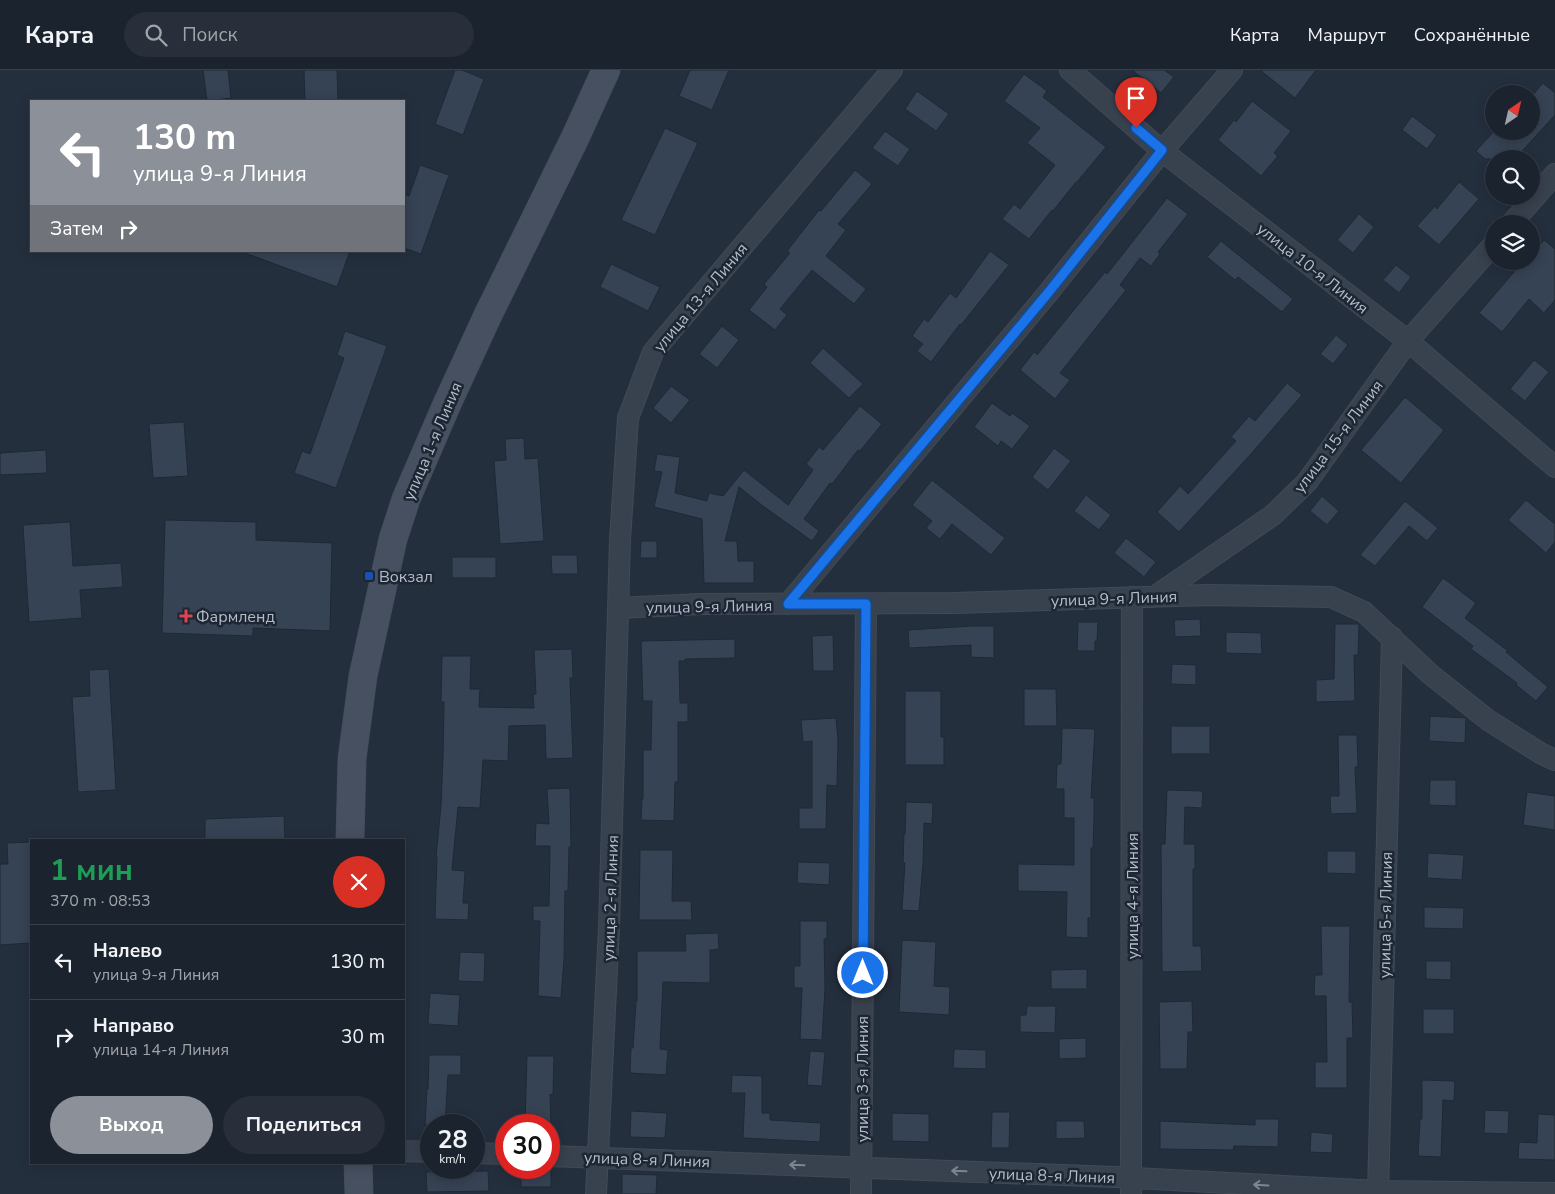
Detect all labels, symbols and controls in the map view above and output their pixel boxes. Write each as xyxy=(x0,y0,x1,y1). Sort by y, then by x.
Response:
search box xyxy=(124,12,474,57)
text: Карта xyxy=(25,19,94,51)
icon: search xyxy=(142,21,170,49)
text: Поиск xyxy=(182,22,237,48)
text: Карта xyxy=(1230,23,1280,47)
text: Маршрут xyxy=(1308,23,1386,47)
text: Сохранённые xyxy=(1414,23,1530,47)
pin xyxy=(1115,77,1157,128)
icon: arrive xyxy=(1122,84,1150,112)
north arrow xyxy=(1485,85,1540,140)
map controls xyxy=(1485,85,1540,270)
text: 130 m xyxy=(133,114,236,161)
icon: left xyxy=(50,120,115,185)
button: search xyxy=(1485,150,1540,205)
text: улица 9-я Линия xyxy=(133,159,307,189)
icon: right xyxy=(114,215,142,243)
button: layers xyxy=(1485,215,1540,270)
text: Затем xyxy=(50,216,104,242)
street label: улица 10-я Линия xyxy=(1252,218,1373,319)
street label: улица 13-я Линия xyxy=(649,238,753,357)
street label: улица 15-я Линия xyxy=(1289,376,1389,498)
street label: улица 1-я Линия xyxy=(398,379,468,504)
place label: Вокзал xyxy=(379,566,433,588)
marker: Вокзал xyxy=(363,570,375,582)
street label: улица 9-я Линия xyxy=(1050,586,1178,612)
street label: улица 9-я Линия xyxy=(646,595,772,619)
place label: Фармленд xyxy=(196,606,275,628)
marker: Фармленд xyxy=(180,610,192,622)
street label: улица 4-я Линия xyxy=(1122,833,1144,959)
street label: улица 2-я Линия xyxy=(598,834,624,962)
text: 1 мин xyxy=(50,850,133,891)
street label: улица 5-я Линия xyxy=(1374,852,1398,978)
button: close xyxy=(333,856,385,908)
text: 370 m · 08:53 xyxy=(50,890,151,912)
text: Налево xyxy=(93,938,162,964)
position arrow xyxy=(836,946,888,998)
icon: left xyxy=(50,948,78,976)
text: 130 m xyxy=(330,949,385,975)
text: улица 9-я Линия xyxy=(93,964,219,986)
text: Направо xyxy=(93,1013,174,1039)
street label: улица 3-я Линия xyxy=(852,1016,874,1142)
icon: right xyxy=(50,1023,78,1051)
text: 30 m xyxy=(341,1024,385,1050)
text: улица 14-я Линия xyxy=(93,1039,229,1061)
button: Выход xyxy=(50,1096,213,1154)
button: Поделиться xyxy=(223,1096,385,1154)
speed limit sign: 30 xyxy=(495,1114,560,1179)
text: 28 xyxy=(437,1123,468,1157)
street label: улица 8-я Линия xyxy=(583,1147,711,1173)
text: km/h xyxy=(439,1151,466,1167)
one-way arrow xyxy=(789,1160,805,1169)
street label: улица 8-я Линия xyxy=(988,1163,1116,1189)
one-way arrow xyxy=(952,1166,968,1176)
one-way arrow xyxy=(1254,1180,1270,1189)

